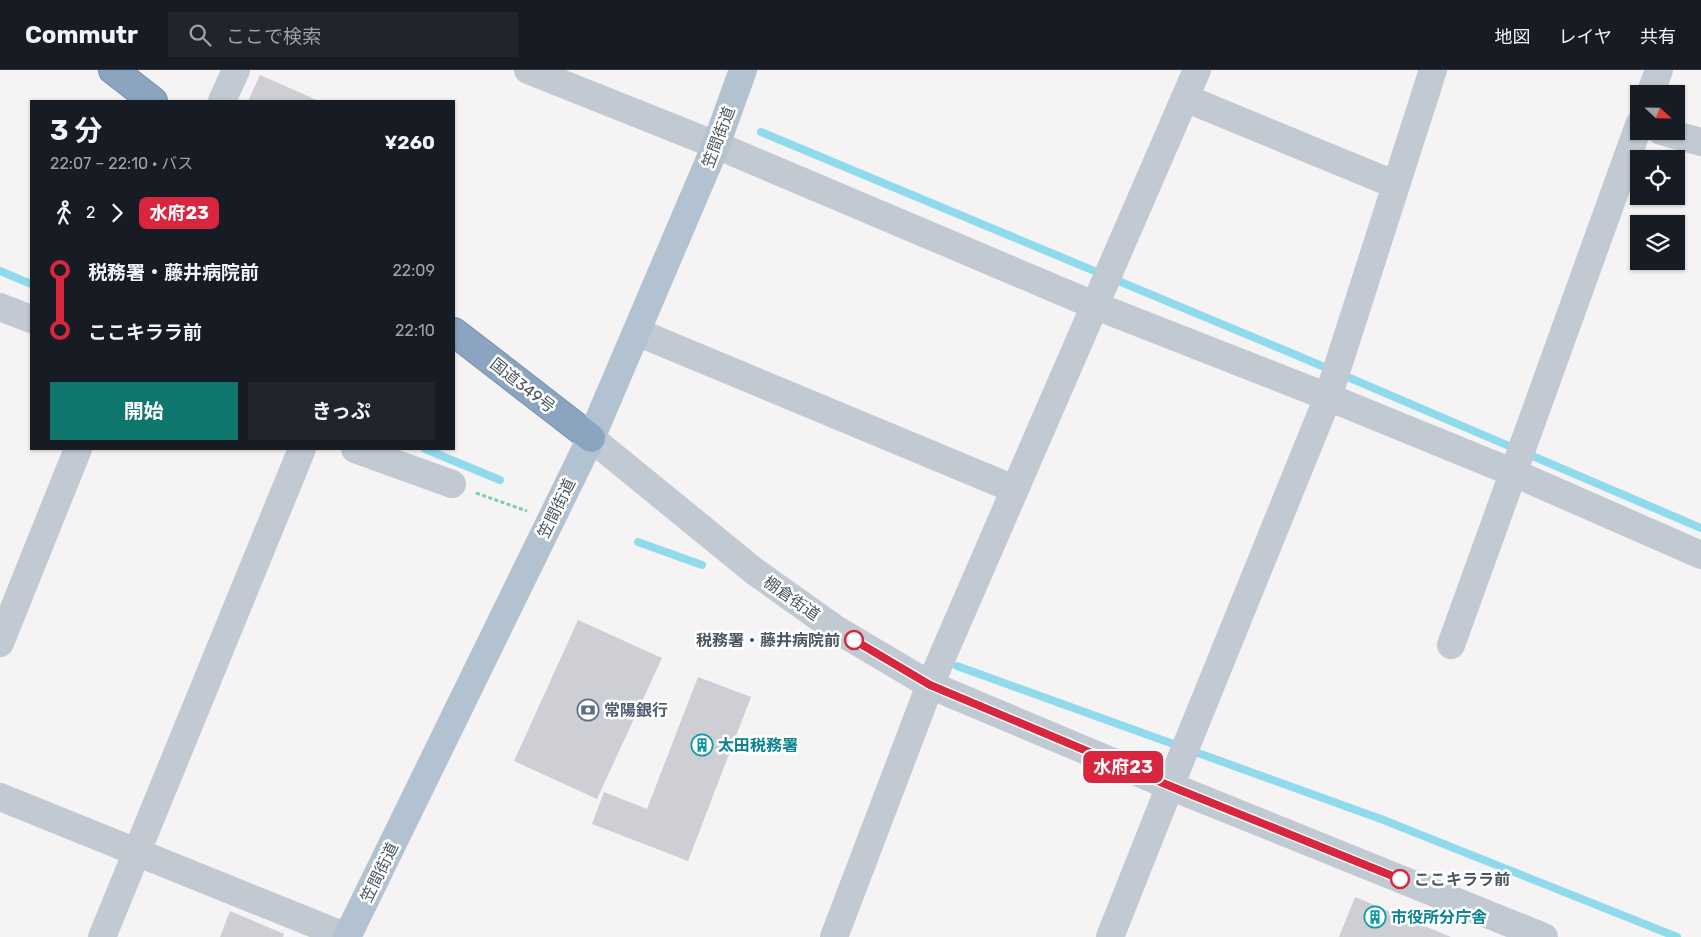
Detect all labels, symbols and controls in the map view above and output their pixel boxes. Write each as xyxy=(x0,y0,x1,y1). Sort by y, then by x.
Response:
search box xyxy=(168,12,518,57)
text: Commutr xyxy=(25,21,138,49)
icon: search xyxy=(186,21,214,49)
text: ここで検索 xyxy=(226,25,321,48)
text: 地図 xyxy=(1495,26,1531,48)
text: レイヤ xyxy=(1559,26,1612,48)
text: 共有 xyxy=(1640,26,1676,48)
north arrow xyxy=(1630,85,1685,140)
map controls xyxy=(1630,85,1685,270)
street label: 笠間街道 xyxy=(698,104,739,170)
text: 3 分 xyxy=(50,114,102,147)
text: ¥260 xyxy=(384,131,435,154)
button: locate xyxy=(1630,150,1685,205)
text: 22:07 – 22:10 · バス xyxy=(50,154,193,173)
icon: walk xyxy=(50,199,78,227)
icon: forward xyxy=(103,199,131,227)
text: 水府23 xyxy=(149,202,209,224)
text: 2 xyxy=(86,203,95,222)
button: layers xyxy=(1630,215,1685,270)
text: 税務署・藤井病院前 xyxy=(88,261,259,284)
text: 22:09 xyxy=(392,261,435,280)
text: ここキララ前 xyxy=(88,321,202,344)
text: 22:10 xyxy=(395,321,435,340)
street label: 国道349号 xyxy=(487,354,559,417)
button: 開始 xyxy=(50,382,238,440)
button: きっぷ xyxy=(248,382,435,440)
street label: 笠間街道 xyxy=(534,475,579,541)
street label: 棚倉街道 xyxy=(760,572,823,625)
marker: 税務署・藤井病院前 xyxy=(844,630,864,650)
place label: 税務署・藤井病院前 xyxy=(696,631,840,650)
bank icon: 常陽銀行 xyxy=(576,698,600,722)
place label: 常陽銀行 xyxy=(604,701,668,720)
building icon: 太田税務署 xyxy=(690,733,714,757)
place label: 太田税務署 xyxy=(718,736,798,755)
line badge: 水府23 xyxy=(1088,751,1158,783)
text: 水府23 xyxy=(1093,756,1153,778)
street label: 笠間街道 xyxy=(357,839,402,905)
marker: ここキララ前 xyxy=(1390,869,1410,889)
place label: ここキララ前 xyxy=(1414,870,1510,889)
building icon: 市役所分庁舎 xyxy=(1363,905,1387,929)
place label: 市役所分庁舎 xyxy=(1391,908,1487,927)

